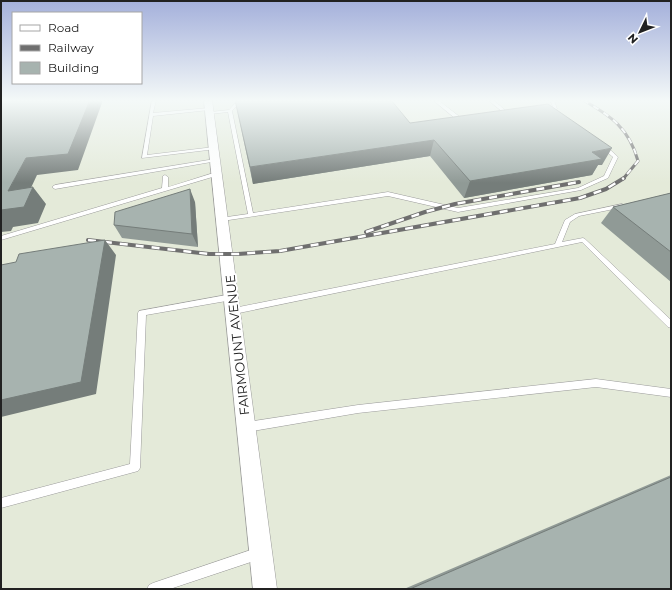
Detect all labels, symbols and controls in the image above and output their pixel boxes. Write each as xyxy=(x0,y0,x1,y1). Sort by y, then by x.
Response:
legend xyxy=(12,12,142,84)
north arrow xyxy=(620,12,660,52)
text: Road xyxy=(48,20,79,35)
text: N xyxy=(625,31,641,47)
text: Railway xyxy=(48,40,94,55)
text: Building xyxy=(48,60,99,75)
street label: FAIRMOUNT AVENUE xyxy=(222,274,252,416)

